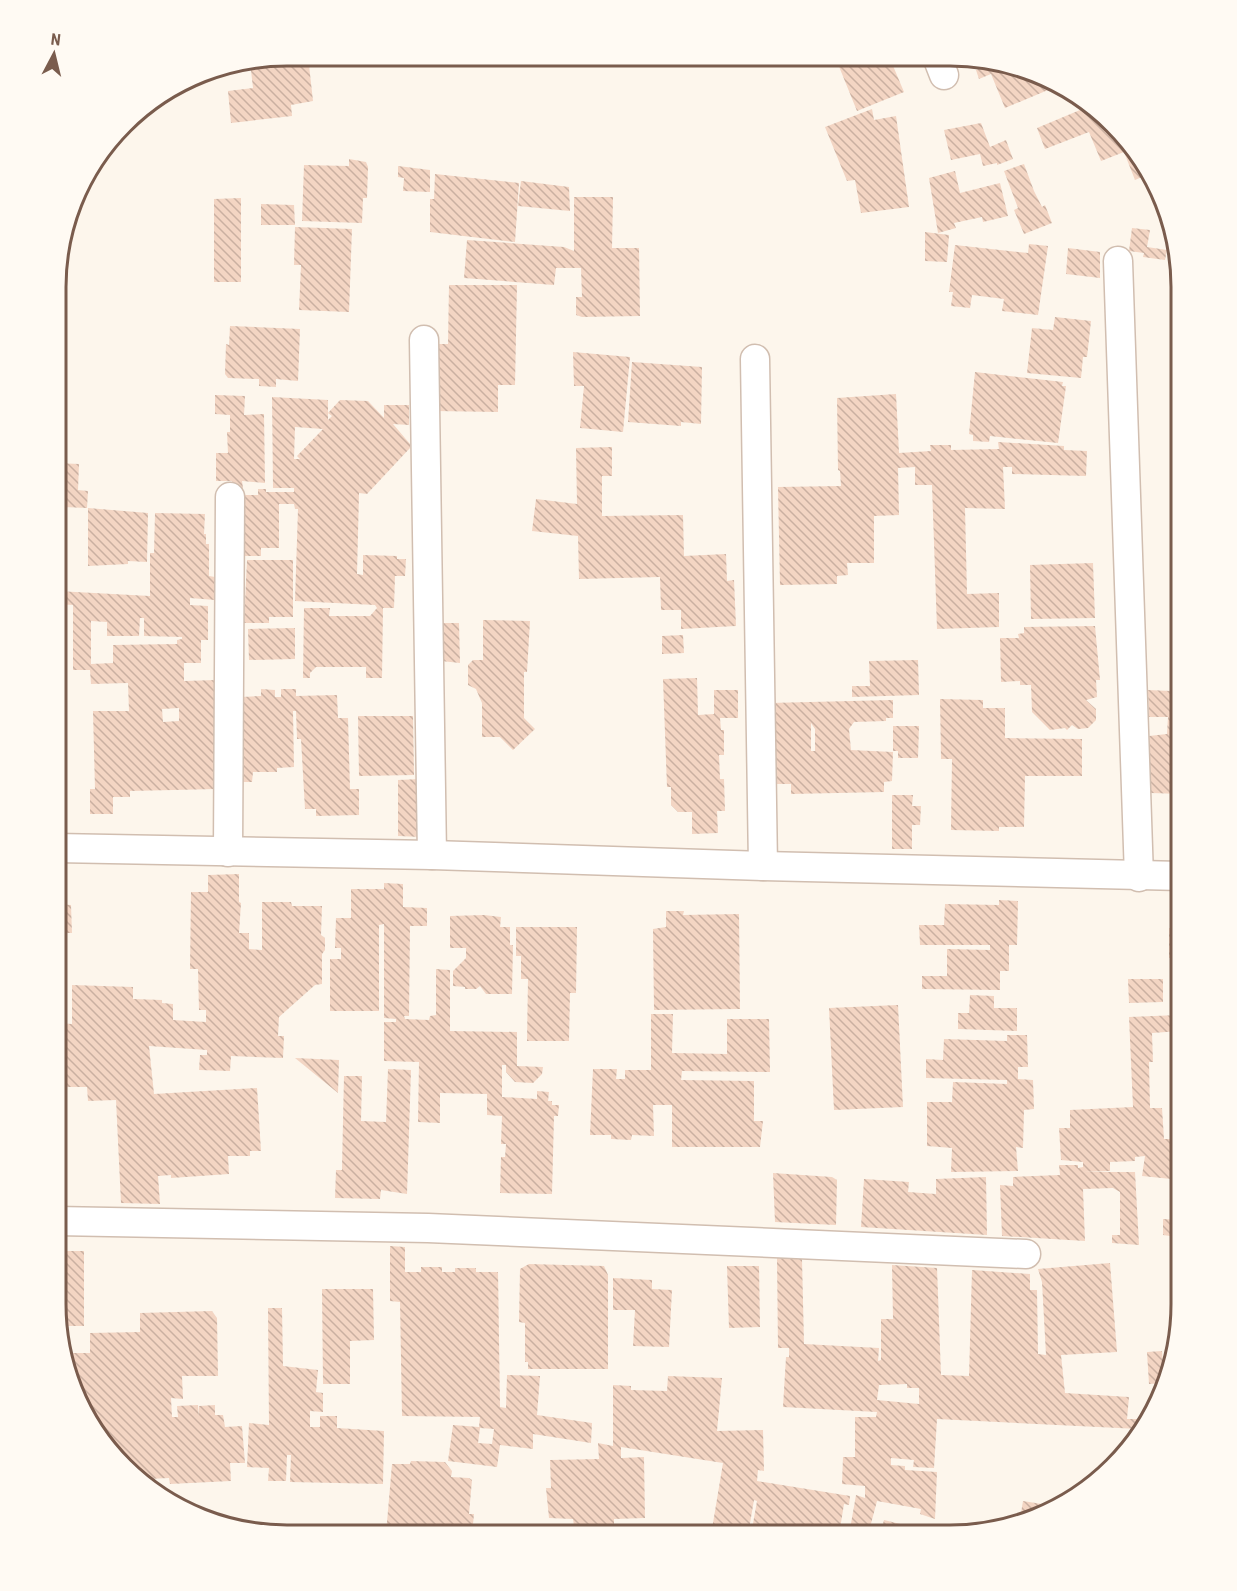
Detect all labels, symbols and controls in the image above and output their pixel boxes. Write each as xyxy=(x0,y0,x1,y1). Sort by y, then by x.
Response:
north arrow xyxy=(24,24,84,84)
text: N xyxy=(50,30,62,50)

